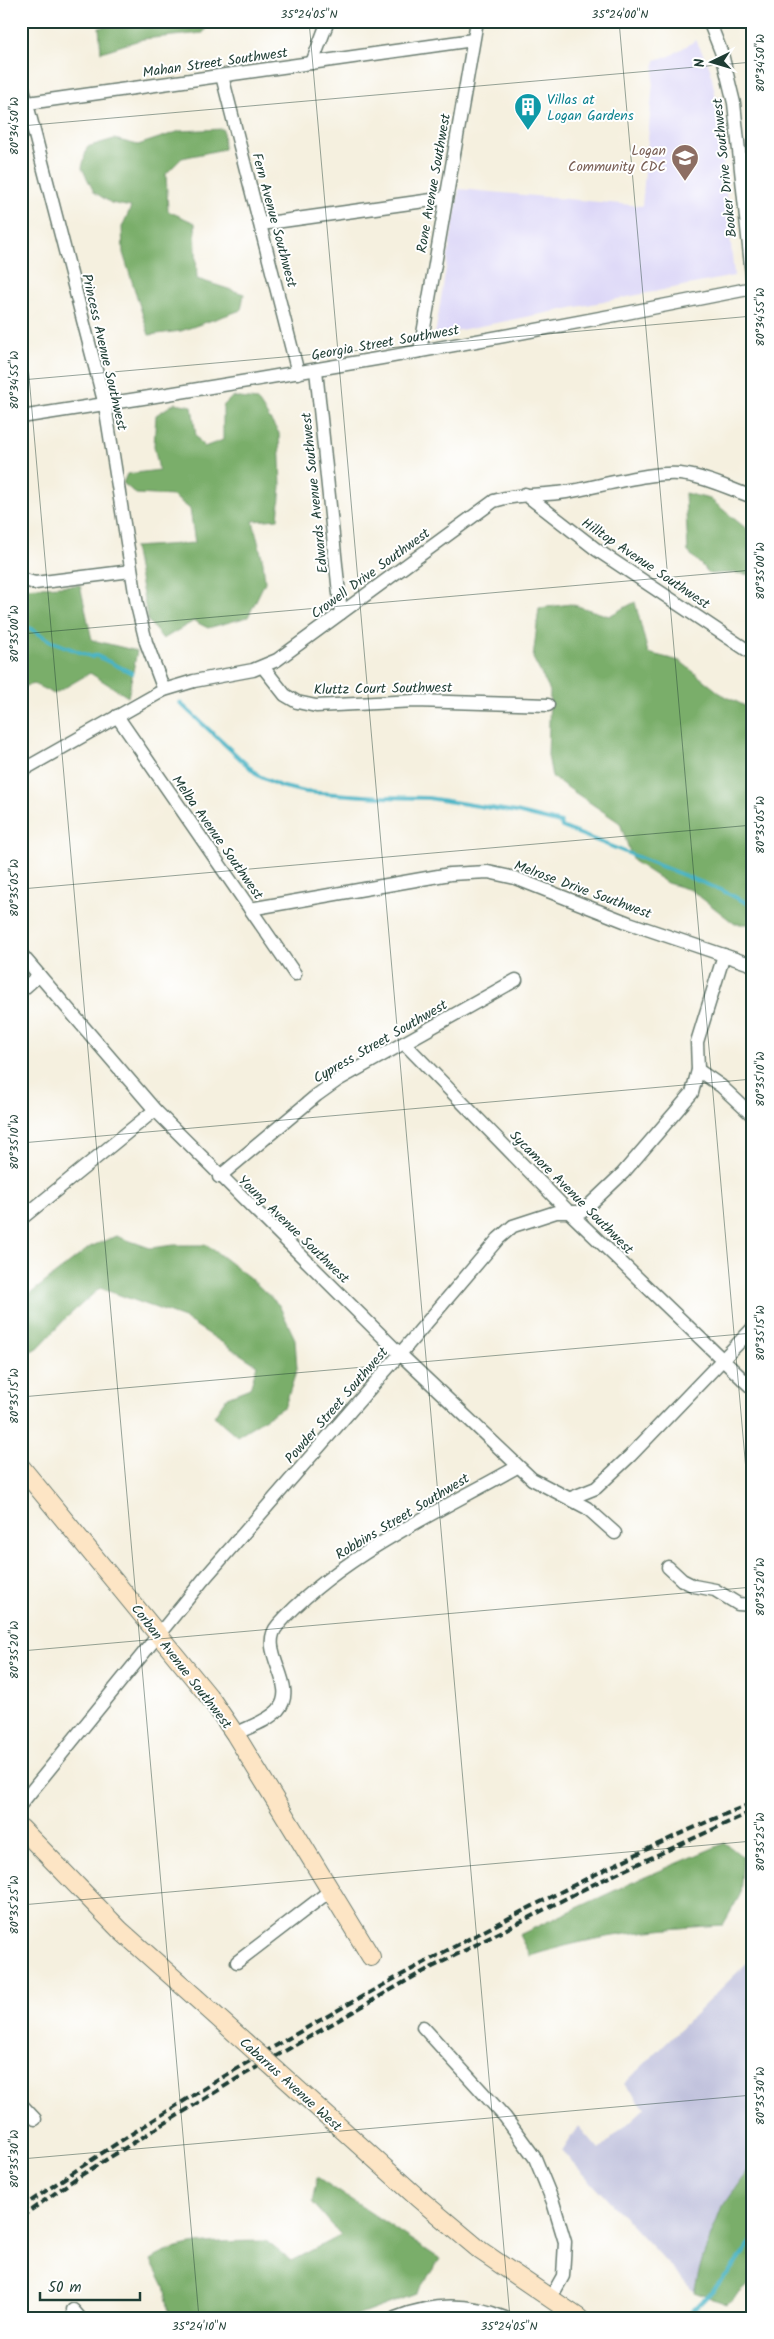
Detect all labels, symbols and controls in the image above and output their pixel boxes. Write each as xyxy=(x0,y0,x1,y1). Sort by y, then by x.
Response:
text: 35°24'05"N xyxy=(280,5,338,24)
text: 35°24'00"N xyxy=(592,5,648,24)
text: 80°34'50"W xyxy=(751,34,770,92)
north arrow xyxy=(686,38,736,88)
street label: Mahan Street Southwest xyxy=(141,42,290,84)
text: N xyxy=(689,58,711,68)
place label: Villas at Logan Gardens xyxy=(547,89,634,127)
building icon: Villas at Logan Gardens xyxy=(513,92,543,131)
text: 80°34'50"W xyxy=(5,97,24,155)
street label: Booker Drive Southwest xyxy=(707,97,743,239)
street label: Rone Avenue Southwest xyxy=(411,111,457,255)
place label: Logan Community CDC xyxy=(568,140,666,178)
school or university icon: Logan Community CDC xyxy=(670,143,700,182)
street label: Fern Avenue Southwest xyxy=(245,150,303,291)
street label: Princess Avenue Southwest xyxy=(75,272,133,433)
text: 80°34'55"W xyxy=(751,288,770,346)
street label: Georgia Street Southwest xyxy=(310,319,461,367)
text: 80°34'55"W xyxy=(5,351,24,409)
street label: Edwards Avenue Southwest xyxy=(296,411,334,574)
street label: Hilltop Avenue Southwest xyxy=(577,512,715,615)
street label: Crowell Drive Southwest xyxy=(306,523,435,625)
text: 80°35'00"W xyxy=(751,542,770,600)
text: 80°35'00"W xyxy=(5,605,24,663)
street label: Kluttz Court Southwest xyxy=(313,677,453,701)
street label: Melba Avenue Southwest xyxy=(166,771,269,905)
text: 80°35'05"W xyxy=(751,796,770,854)
street label: Melrose Drive Southwest xyxy=(511,855,655,925)
text: 80°35'05"W xyxy=(5,859,24,917)
street label: Cypress Street Southwest xyxy=(309,994,452,1089)
text: 80°35'10"W xyxy=(751,1051,770,1107)
text: 80°35'10"W xyxy=(5,1114,24,1170)
street label: Sycamore Avenue Southwest xyxy=(504,1125,639,1260)
street label: Young Avenue Southwest xyxy=(232,1170,355,1290)
text: 80°35'15"W xyxy=(751,1305,770,1361)
street label: Powder Street Southwest xyxy=(280,1342,394,1469)
text: 80°35'15"W xyxy=(5,1368,24,1424)
street label: Robbins Street Southwest xyxy=(331,1468,474,1566)
text: 80°35'20"W xyxy=(751,1558,770,1616)
street label: Corban Avenue Southwest xyxy=(125,1599,238,1734)
text: 80°35'20"W xyxy=(5,1621,24,1679)
text: 80°35'25"W xyxy=(751,1812,770,1872)
text: 80°35'25"W xyxy=(5,1875,24,1935)
street label: Cabarrus Avenue West xyxy=(234,2032,347,2137)
text: 80°35'30"W xyxy=(751,2067,770,2125)
text: 80°35'30"W xyxy=(5,2130,24,2188)
scale bar xyxy=(40,2269,140,2301)
text: 50 m xyxy=(48,2276,82,2300)
text: 35°24'10"N xyxy=(172,2317,226,2336)
text: 35°24'05"N xyxy=(480,2317,538,2336)

